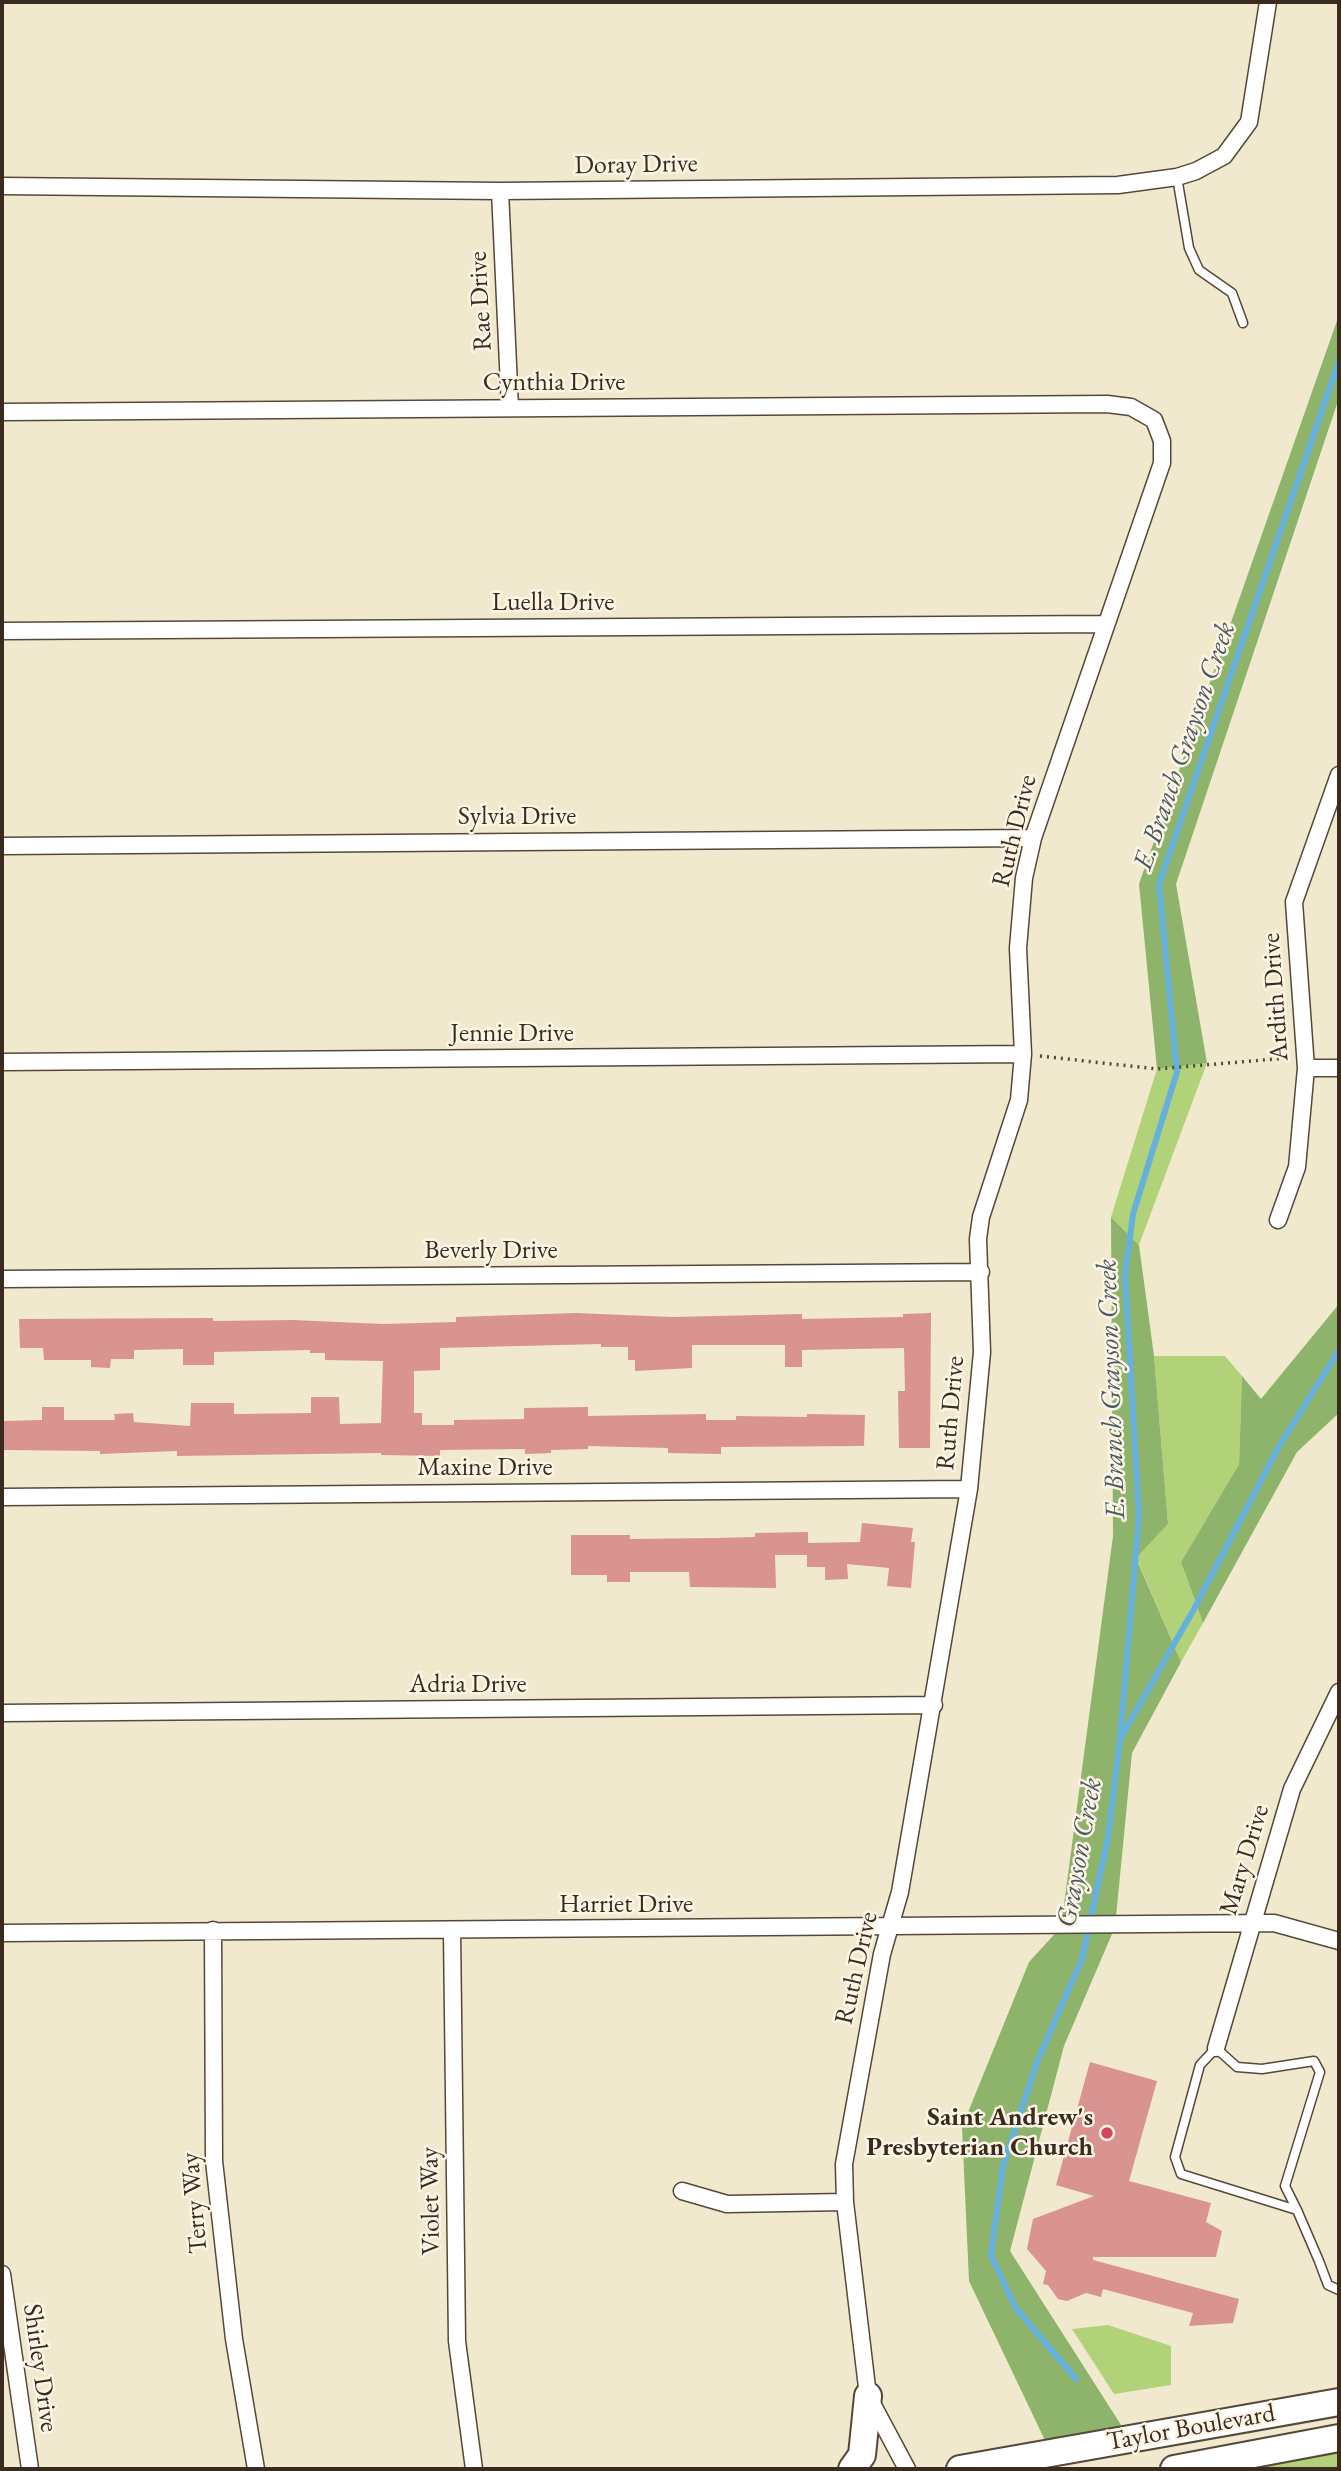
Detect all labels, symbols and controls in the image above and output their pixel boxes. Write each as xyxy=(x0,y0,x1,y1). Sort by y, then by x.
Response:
street label: Doray Drive xyxy=(574,148,698,182)
street label: Rae Drive xyxy=(463,250,499,352)
street label: Cynthia Drive xyxy=(483,367,625,399)
street label: Luella Drive xyxy=(492,587,614,619)
water label: E. Branch Grayson Creek xyxy=(1127,618,1243,874)
street label: Ruth Drive xyxy=(986,772,1044,890)
street label: Sylvia Drive xyxy=(458,801,576,833)
street label: Ardith Drive xyxy=(1256,932,1296,1062)
street label: Jennie Drive xyxy=(450,1018,574,1050)
street label: Beverly Drive xyxy=(424,1235,558,1267)
water label: E. Branch Grayson Creek xyxy=(1091,1258,1133,1520)
street label: Ruth Drive xyxy=(930,1355,972,1471)
street label: Maxine Drive xyxy=(417,1452,553,1484)
street label: Adria Drive xyxy=(409,1669,527,1701)
water label: Grayson Creek xyxy=(1050,1776,1110,1930)
street label: Mary Drive xyxy=(1213,1801,1277,1919)
street label: Harriet Drive xyxy=(559,1889,693,1921)
street label: Ruth Drive xyxy=(829,1909,885,2027)
place label: Saint Andrew's Presbyterian Church xyxy=(866,2102,1093,2164)
marker: Saint Andrew's Presbyterian Church xyxy=(1099,2125,1115,2141)
street label: Violet Way xyxy=(414,2147,448,2255)
street label: Terry Way xyxy=(175,2151,215,2255)
street label: Shirley Drive xyxy=(16,2302,64,2434)
street label: Taylor Boulevard xyxy=(1104,2398,1278,2458)

